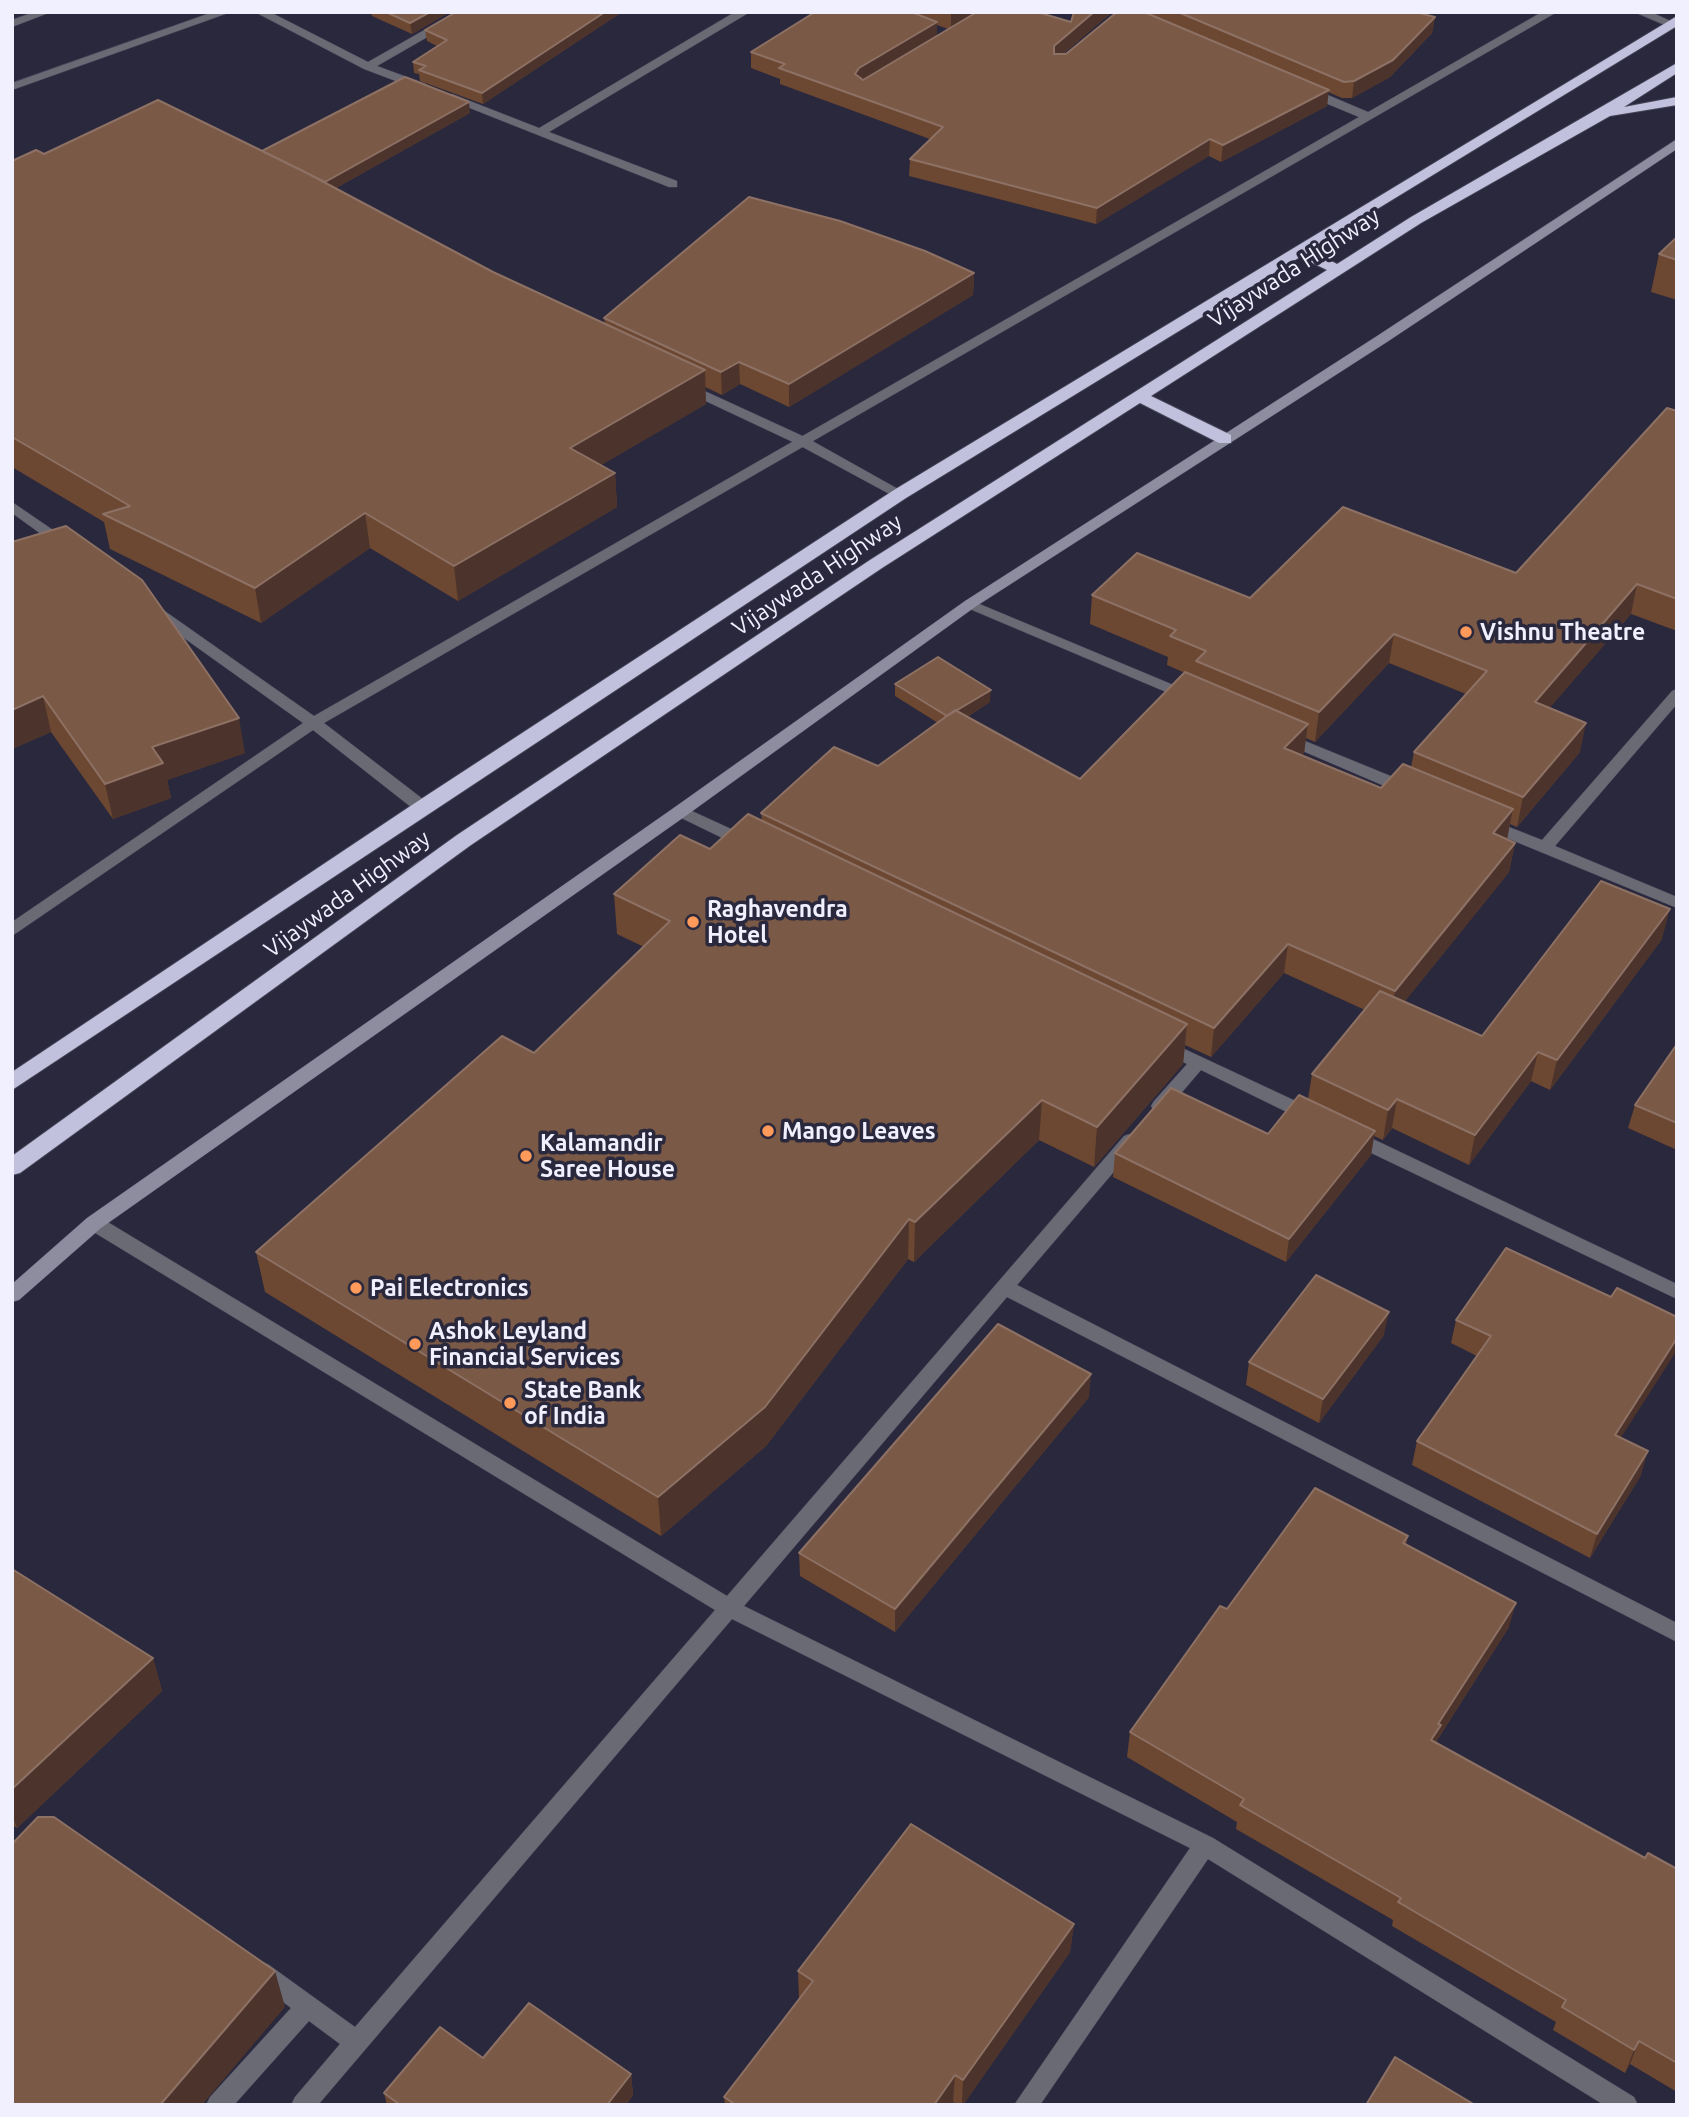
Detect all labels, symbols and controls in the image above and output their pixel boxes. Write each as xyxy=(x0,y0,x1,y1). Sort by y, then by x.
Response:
street label: Vijaywada Highway xyxy=(1203,202,1385,334)
street label: Vijaywada Highway xyxy=(727,508,907,642)
place label: Vishnu Theatre xyxy=(1480,618,1645,646)
marker: Vishnu Theatre xyxy=(1458,624,1474,640)
street label: Vijaywada Highway xyxy=(259,824,435,964)
place label: Raghavendra Hotel xyxy=(707,895,848,949)
marker: Raghavendra Hotel xyxy=(685,914,701,930)
place label: Mango Leaves xyxy=(782,1117,936,1145)
marker: Mango Leaves xyxy=(760,1123,776,1139)
place label: Kalamandir Saree House xyxy=(540,1129,675,1183)
marker: Kalamandir Saree House xyxy=(518,1148,534,1164)
place label: Pai Electronics xyxy=(370,1274,529,1302)
marker: Pai Electronics xyxy=(348,1280,364,1296)
place label: Ashok Leyland Financial Services xyxy=(429,1317,620,1371)
marker: Ashok Leyland Financial Services xyxy=(407,1336,423,1352)
place label: State Bank of India xyxy=(524,1376,641,1430)
marker: State Bank of India xyxy=(502,1395,518,1411)

